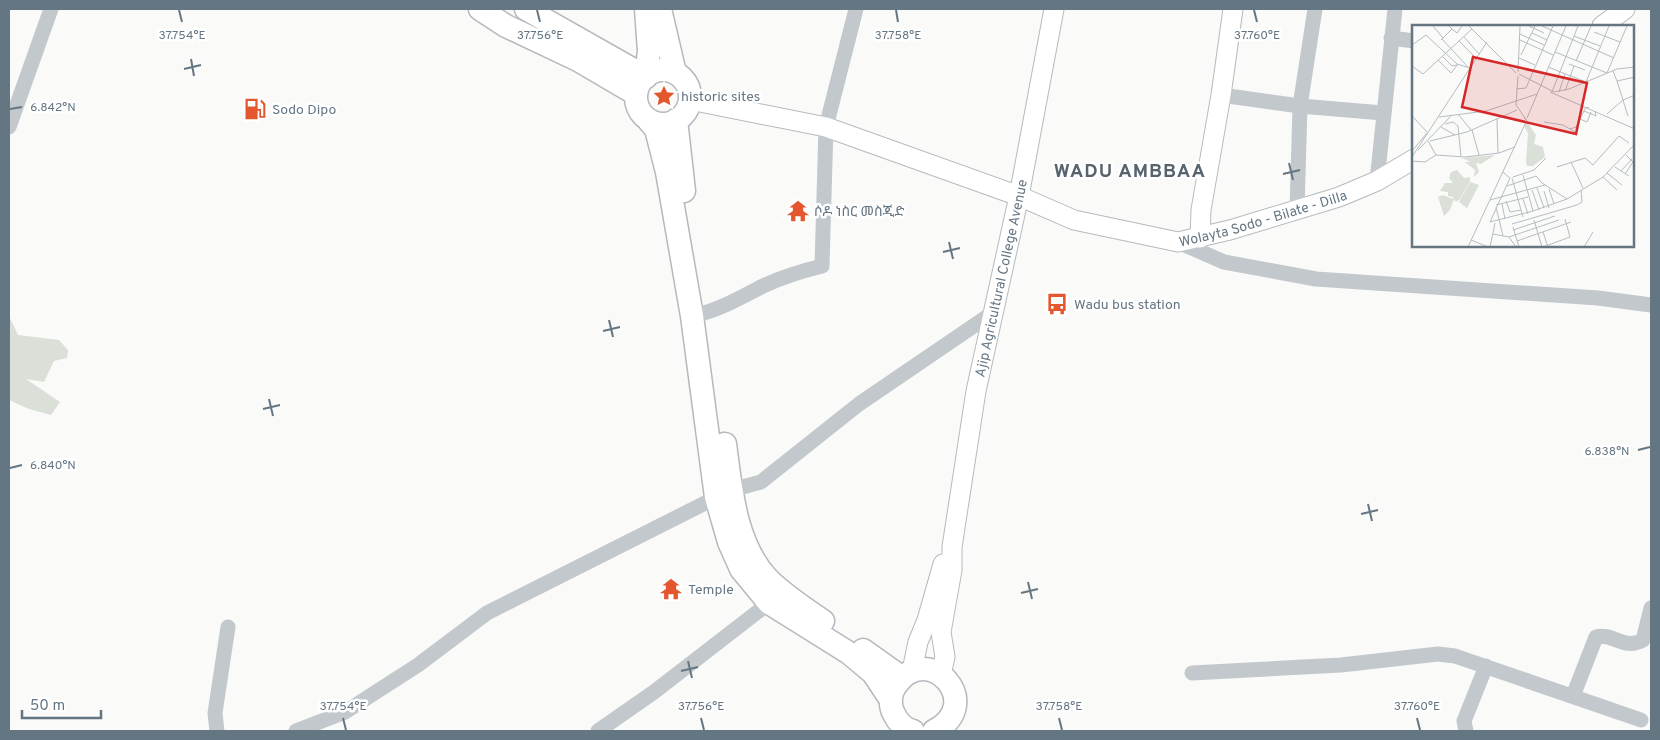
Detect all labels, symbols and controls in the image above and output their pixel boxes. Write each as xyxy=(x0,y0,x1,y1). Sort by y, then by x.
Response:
inset map xyxy=(1412,25,1635,248)
text: 37.754°E xyxy=(158,28,206,44)
text: 37.756°E xyxy=(517,28,563,44)
text: 37.758°E xyxy=(875,28,921,44)
text: 37.760°E xyxy=(1234,28,1280,44)
place icon: historic sites xyxy=(651,83,677,109)
place label: historic sites xyxy=(681,89,760,106)
fuel station icon: Sodo Dipo xyxy=(242,96,268,122)
text: 6.842°N xyxy=(30,100,76,116)
place label: Sodo Dipo xyxy=(272,102,336,119)
district label: WADU AMBBAA xyxy=(1054,160,1206,184)
street label: Ajip Agricultural College Avenue xyxy=(972,178,1032,379)
street label: Wolayta Sodo - Bilate - Dilla xyxy=(1177,188,1350,252)
temple icon: ሶዶ ነስር መስጂድ xyxy=(785,198,811,224)
place label: ሶዶ ነስር መስጂድ xyxy=(814,204,905,221)
bus stop icon: Wadu bus station xyxy=(1044,291,1070,317)
place label: Wadu bus station xyxy=(1074,297,1181,314)
text: 6.838°N xyxy=(1584,444,1630,460)
text: 6.840°N xyxy=(30,458,76,474)
temple icon: Temple xyxy=(658,576,684,602)
place label: Temple xyxy=(688,582,734,599)
scale bar xyxy=(22,688,101,720)
text: 50 m xyxy=(30,697,65,716)
text: 37.754°E xyxy=(319,699,367,715)
text: 37.756°E xyxy=(678,699,724,715)
text: 37.758°E xyxy=(1036,699,1082,715)
text: 37.760°E xyxy=(1394,699,1440,715)

